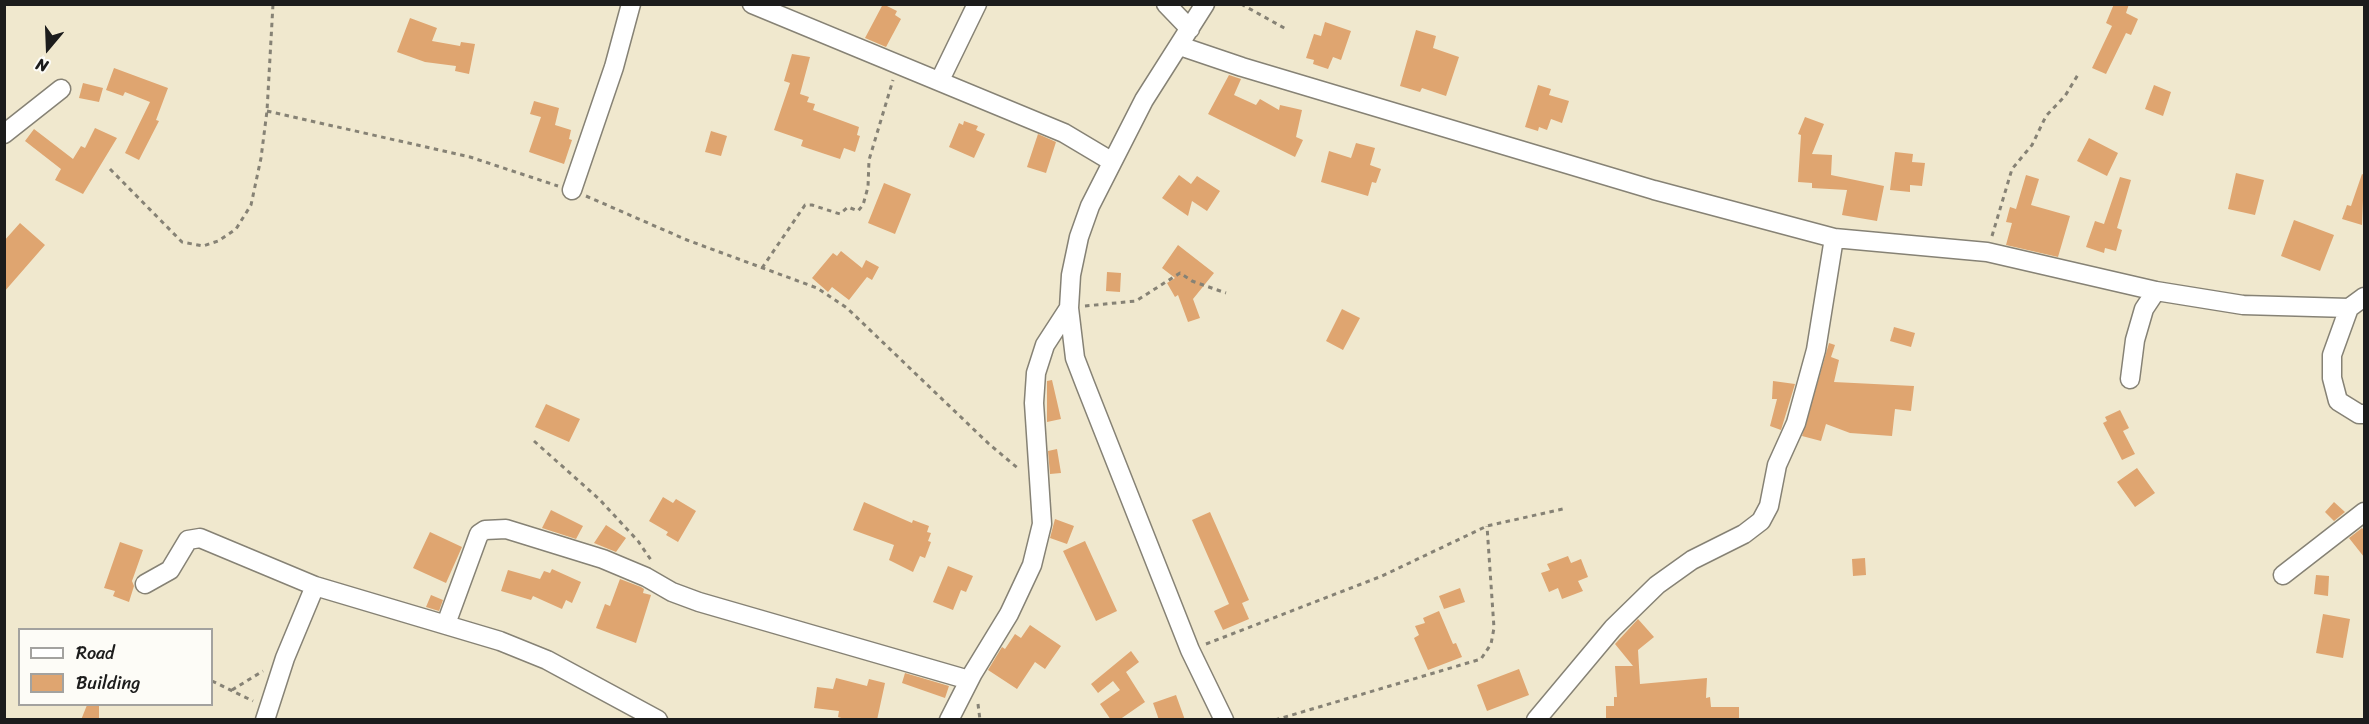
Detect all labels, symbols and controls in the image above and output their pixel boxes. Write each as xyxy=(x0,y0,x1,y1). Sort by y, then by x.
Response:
north arrow xyxy=(18,18,78,78)
text: N xyxy=(32,50,52,81)
legend xyxy=(18,628,213,706)
text: Road xyxy=(76,637,115,669)
text: Building xyxy=(76,667,140,699)

